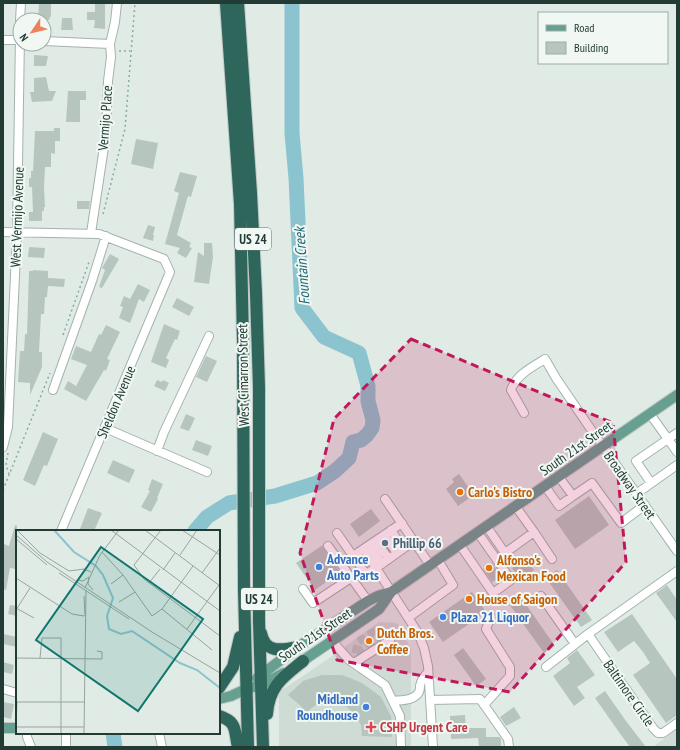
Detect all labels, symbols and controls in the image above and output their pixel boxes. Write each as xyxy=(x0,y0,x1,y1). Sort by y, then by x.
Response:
north arrow xyxy=(12,12,52,52)
legend xyxy=(538,12,668,64)
text: Road xyxy=(574,20,594,35)
text: N xyxy=(16,31,31,44)
text: Building xyxy=(574,40,609,55)
street label: Vermijo Place xyxy=(94,85,116,152)
street label: West Vermijo Avenue xyxy=(6,166,28,268)
water label: Fountain Creek xyxy=(289,224,314,306)
road number: US 24 xyxy=(235,228,271,250)
street label: West Cimarron Street xyxy=(233,324,253,426)
street label: Sheldon Avenue xyxy=(93,363,139,441)
street label: South 21st Street xyxy=(536,416,616,480)
street label: Broadway Street xyxy=(600,448,660,523)
place label: Carlo's Bistro xyxy=(468,483,532,501)
marker: Carlo's Bistro xyxy=(455,487,465,497)
inset map xyxy=(16,530,220,734)
place label: Phillip 66 xyxy=(393,534,442,552)
marker: Phillip 66 xyxy=(380,538,390,548)
place label: Advance Auto Parts xyxy=(326,550,379,584)
place label: Alfonso's Mexican Food xyxy=(496,551,566,585)
marker: Advance Auto Parts xyxy=(314,562,324,572)
marker: Alfonso's Mexican Food xyxy=(484,563,494,573)
road number: US 24 xyxy=(241,588,277,610)
place label: House of Saigon xyxy=(477,590,557,608)
marker: House of Saigon xyxy=(464,594,474,604)
street label: South 21st Street xyxy=(275,604,355,666)
place label: Plaza 21 Liquor xyxy=(451,608,530,626)
marker: Plaza 21 Liquor xyxy=(438,612,448,622)
place label: Dutch Bros. Coffee xyxy=(377,624,434,658)
marker: Dutch Bros. Coffee xyxy=(364,636,374,646)
street label: Baltimore Circle xyxy=(599,656,659,730)
place label: Midland Roundhouse xyxy=(297,690,358,724)
marker: Midland Roundhouse xyxy=(361,702,371,712)
place label: CSHP Urgent Care xyxy=(380,718,468,736)
marker: CSHP Urgent Care xyxy=(365,721,377,733)

